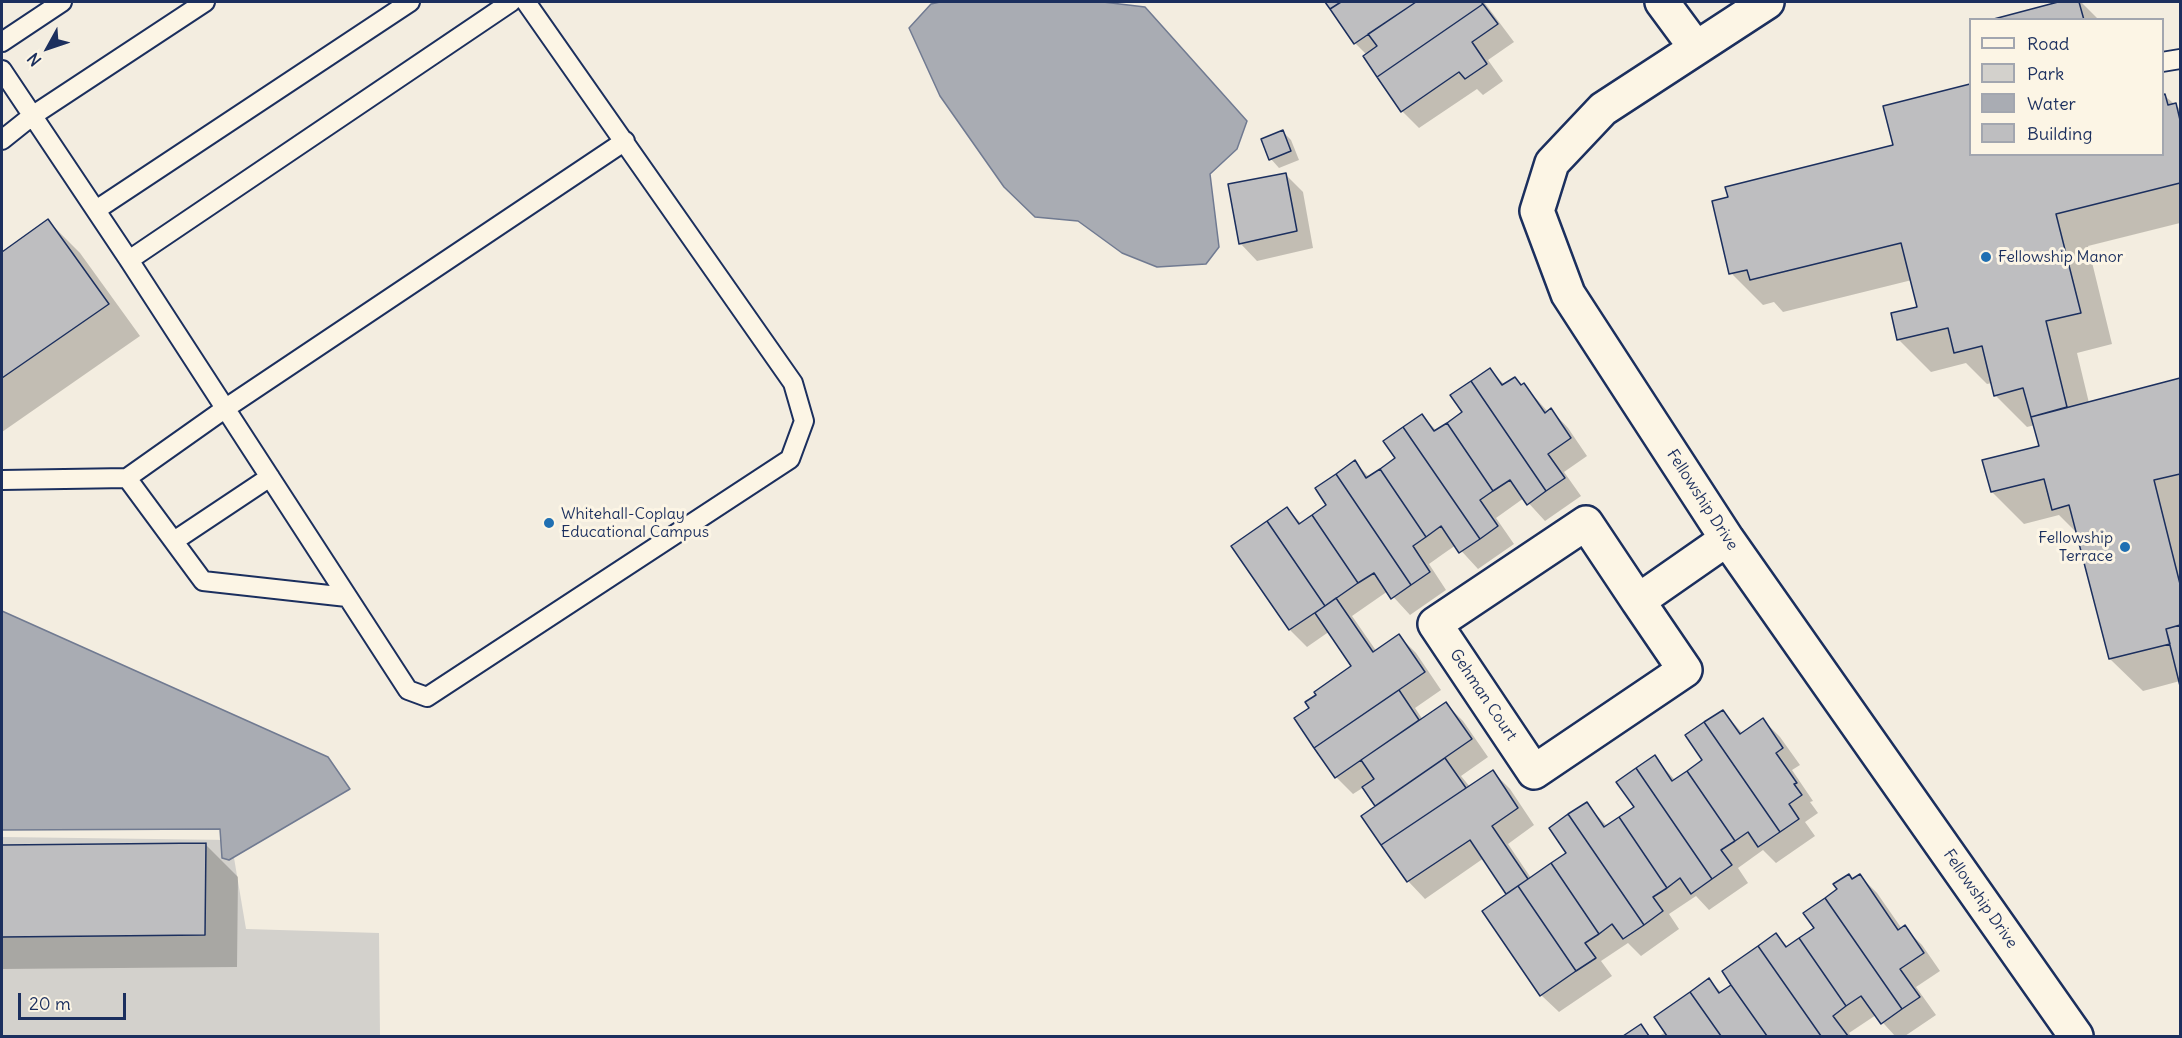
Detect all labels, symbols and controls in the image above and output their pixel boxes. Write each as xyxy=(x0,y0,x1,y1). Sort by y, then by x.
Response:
north arrow xyxy=(18,18,78,78)
legend xyxy=(1969,18,2164,156)
text: Road xyxy=(2027,32,2069,55)
text: N xyxy=(23,49,45,70)
text: Park xyxy=(2027,62,2064,85)
text: Water xyxy=(2027,92,2076,115)
text: Building xyxy=(2027,122,2092,145)
place label: Fellowship Manor xyxy=(1998,247,2123,267)
marker: Fellowship Manor xyxy=(1979,250,1993,264)
street label: Fellowship Drive xyxy=(1662,446,1742,554)
place label: Whitehall-Coplay Educational Campus xyxy=(561,504,709,542)
marker: Whitehall-Coplay Educational Campus xyxy=(542,516,556,530)
place label: Fellowship Terrace xyxy=(2038,528,2113,566)
marker: Fellowship Terrace xyxy=(2118,540,2132,554)
street label: Gehman Court xyxy=(1445,646,1521,744)
street label: Fellowship Drive xyxy=(1939,846,2021,952)
scale bar xyxy=(21,981,129,1019)
text: 20 m xyxy=(29,992,71,1015)

